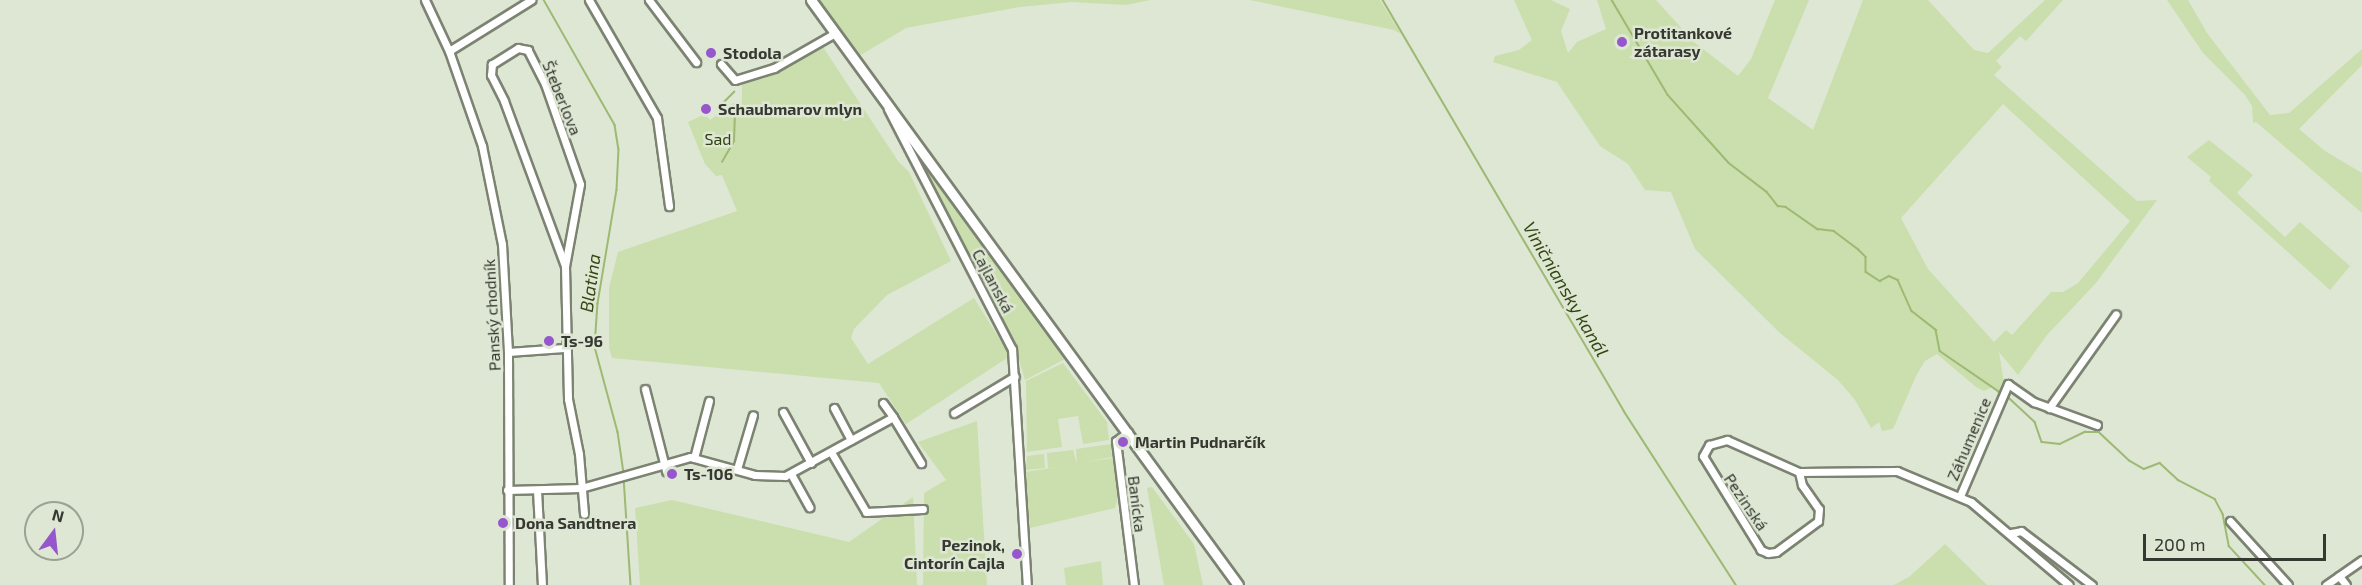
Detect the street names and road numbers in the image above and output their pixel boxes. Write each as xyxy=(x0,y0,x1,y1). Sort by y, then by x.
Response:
street label: Šteberlova xyxy=(538,58,586,138)
street label: Cajlanská xyxy=(968,246,1018,316)
street label: Panský chodník xyxy=(479,258,505,372)
street label: Záhumenice xyxy=(1943,395,1995,483)
street label: Pezinská xyxy=(1720,470,1772,534)
street label: Banícka xyxy=(1124,475,1150,533)

